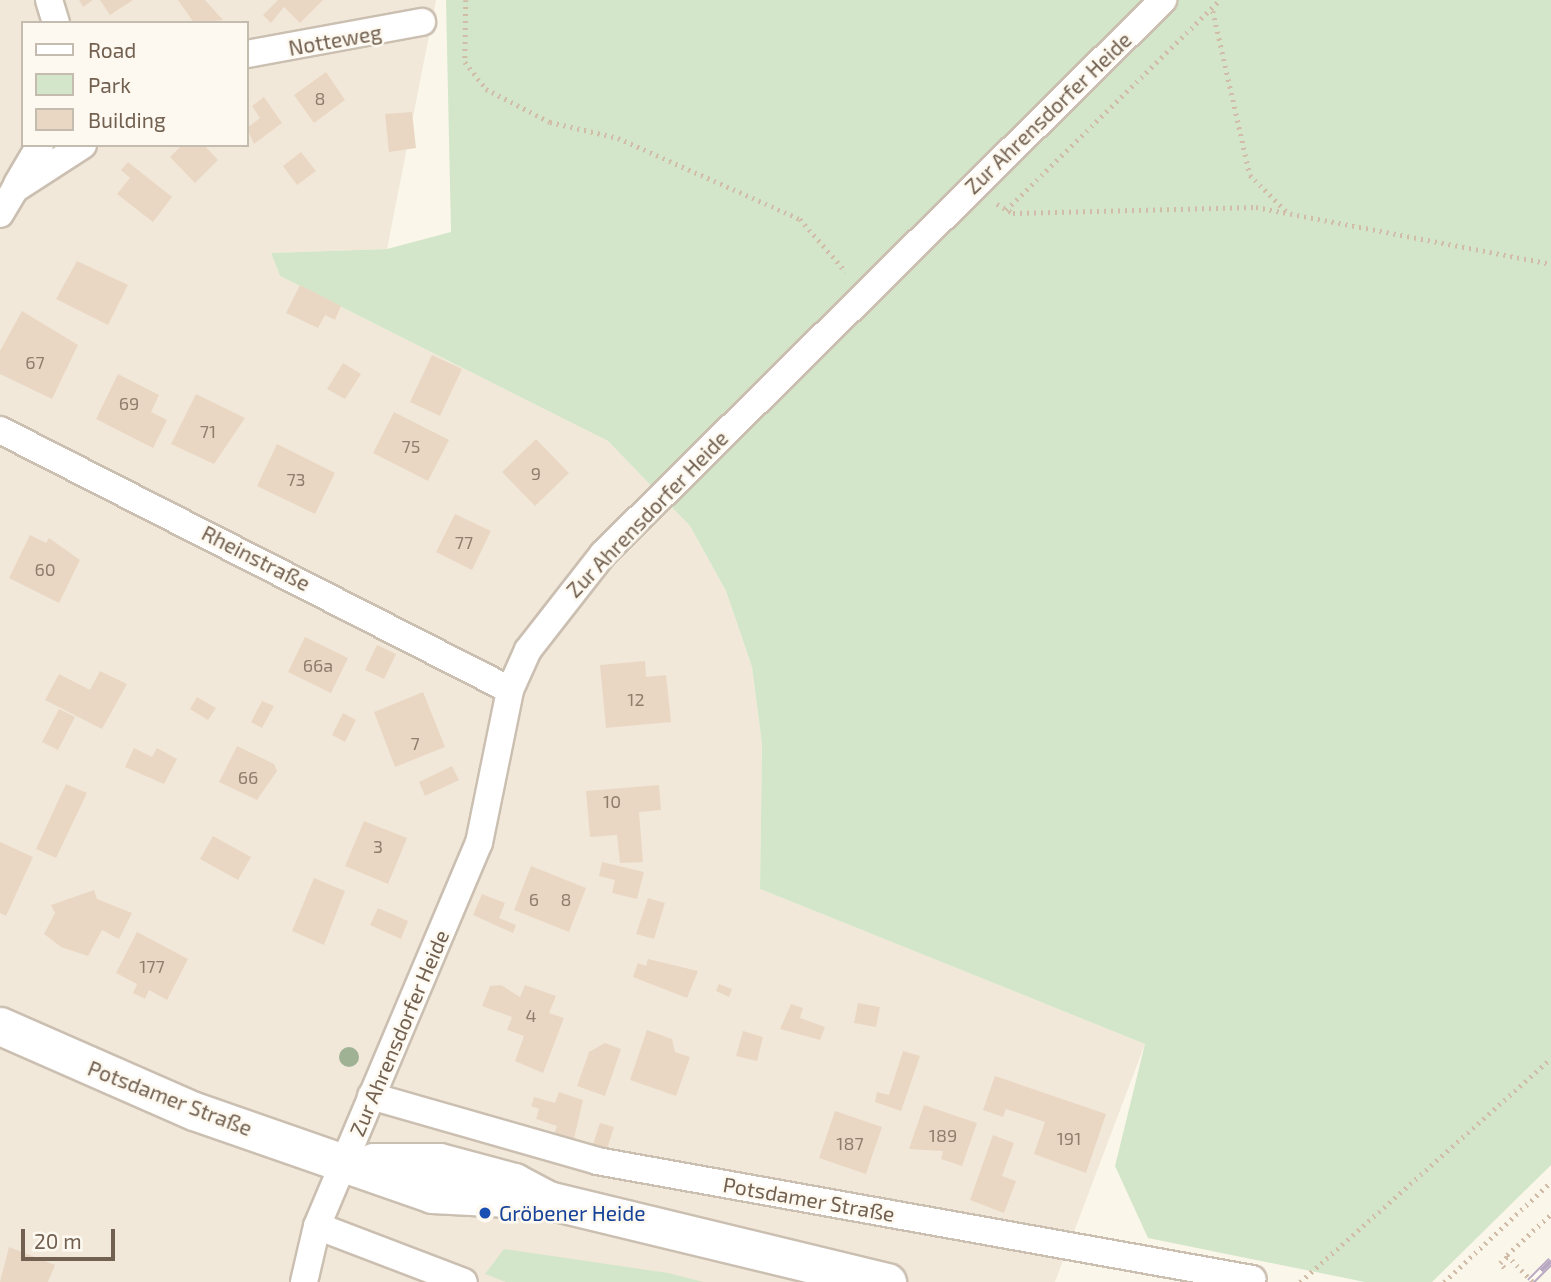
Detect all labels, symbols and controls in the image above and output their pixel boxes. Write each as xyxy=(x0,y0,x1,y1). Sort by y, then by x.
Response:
street label: Notteweg xyxy=(286,19,384,61)
legend xyxy=(21,21,248,147)
street label: Zur Ahrensdorfer Heide xyxy=(959,27,1137,199)
text: Road xyxy=(88,37,136,62)
text: Park xyxy=(88,72,131,97)
house number: 8 xyxy=(315,87,325,109)
text: Building xyxy=(88,107,166,132)
house number: 67 xyxy=(25,351,45,373)
house number: 69 xyxy=(119,392,139,414)
house number: 71 xyxy=(200,420,216,442)
street label: Zur Ahrensdorfer Heide xyxy=(561,425,733,603)
house number: 75 xyxy=(402,435,420,457)
house number: 9 xyxy=(531,462,541,484)
house number: 73 xyxy=(286,468,306,490)
street label: Rheinstraße xyxy=(198,520,314,596)
house number: 77 xyxy=(455,531,473,553)
house number: 60 xyxy=(34,558,56,580)
house number: 66a xyxy=(303,654,333,676)
house number: 12 xyxy=(627,688,645,710)
house number: 7 xyxy=(410,732,420,754)
house number: 66 xyxy=(238,766,258,788)
house number: 10 xyxy=(603,790,621,812)
house number: 3 xyxy=(373,835,383,857)
house number: 6 xyxy=(529,888,539,910)
house number: 8 xyxy=(561,888,571,910)
street label: Zur Ahrensdorfer Heide xyxy=(344,925,454,1141)
house number: 177 xyxy=(139,955,165,977)
house number: 4 xyxy=(525,1004,537,1026)
street label: Potsdamer Straße xyxy=(84,1055,256,1141)
house number: 189 xyxy=(929,1124,957,1146)
house number: 191 xyxy=(1057,1127,1081,1149)
house number: 187 xyxy=(836,1132,864,1154)
street label: Potsdamer Straße xyxy=(721,1171,897,1227)
place label: Gröbener Heide xyxy=(499,1200,646,1226)
marker: Gröbener Heide xyxy=(477,1205,493,1221)
scale bar xyxy=(24,1216,119,1260)
text: 20 m xyxy=(34,1228,82,1253)

